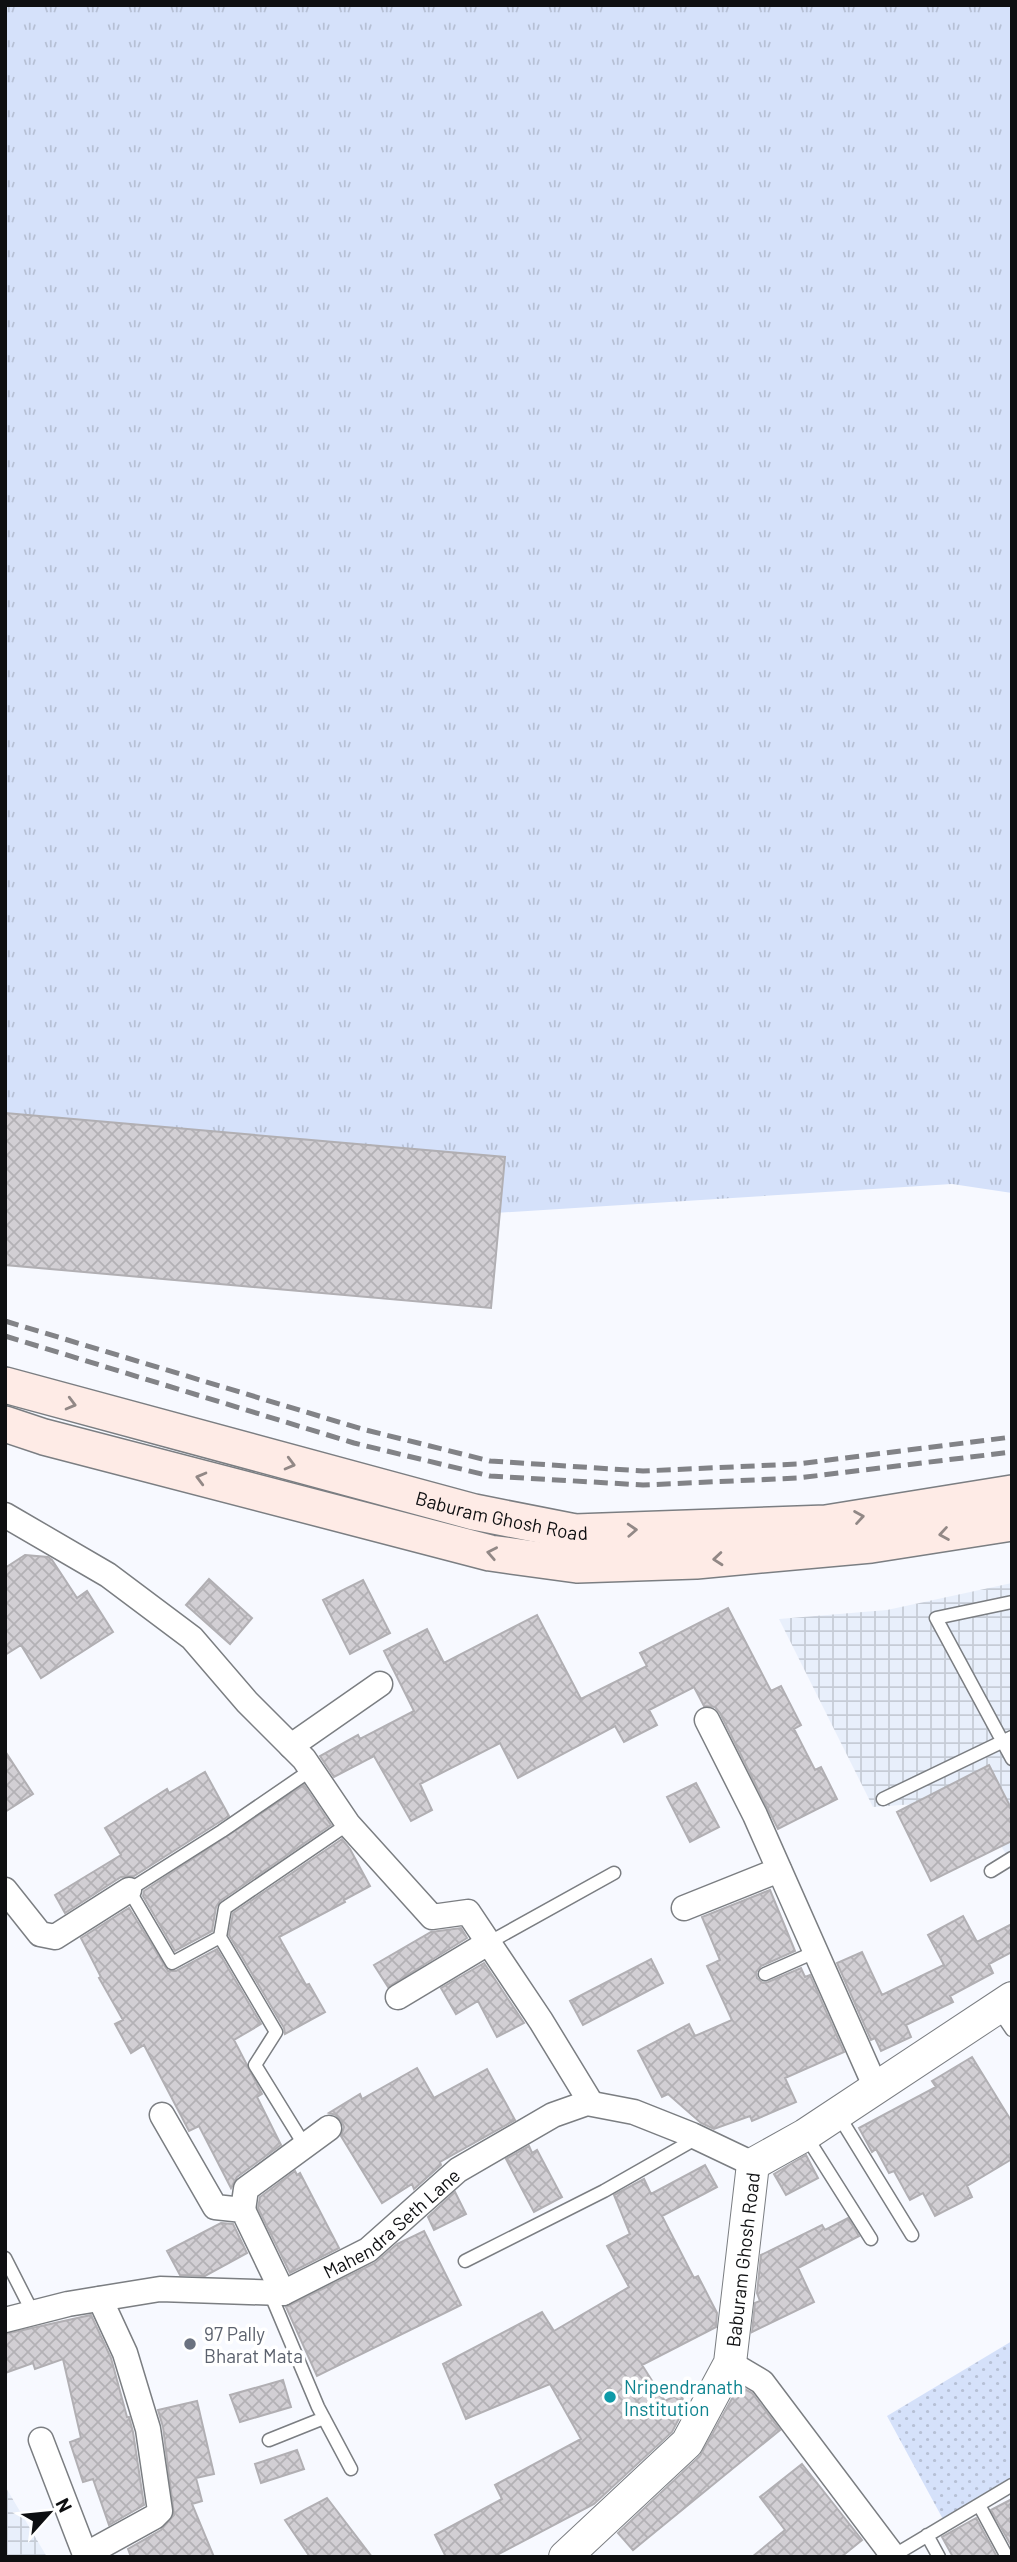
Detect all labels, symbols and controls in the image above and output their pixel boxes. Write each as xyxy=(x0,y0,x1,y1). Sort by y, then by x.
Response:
one-way arrow xyxy=(65,1396,77,1410)
one-way arrow xyxy=(284,1456,296,1470)
one-way arrow xyxy=(195,1472,207,1486)
street label: Baburam Ghosh Road xyxy=(413,1485,588,1544)
one-way arrow xyxy=(853,1510,865,1525)
one-way arrow xyxy=(627,1522,638,1537)
one-way arrow xyxy=(938,1526,950,1541)
one-way arrow xyxy=(486,1546,498,1561)
one-way arrow xyxy=(713,1552,724,1567)
street label: Mahendra Seth Lane xyxy=(319,2163,464,2282)
street label: Baburam Ghosh Road xyxy=(720,2171,763,2348)
place label: 97 Pally Bharat Mata xyxy=(204,2322,303,2367)
marker: 97 Pally Bharat Mata xyxy=(182,2336,198,2352)
place label: Nripendranath Institution xyxy=(624,2375,743,2420)
marker: Nripendranath Institution xyxy=(602,2389,618,2405)
north arrow xyxy=(14,2478,84,2548)
text: N xyxy=(51,2494,78,2516)

